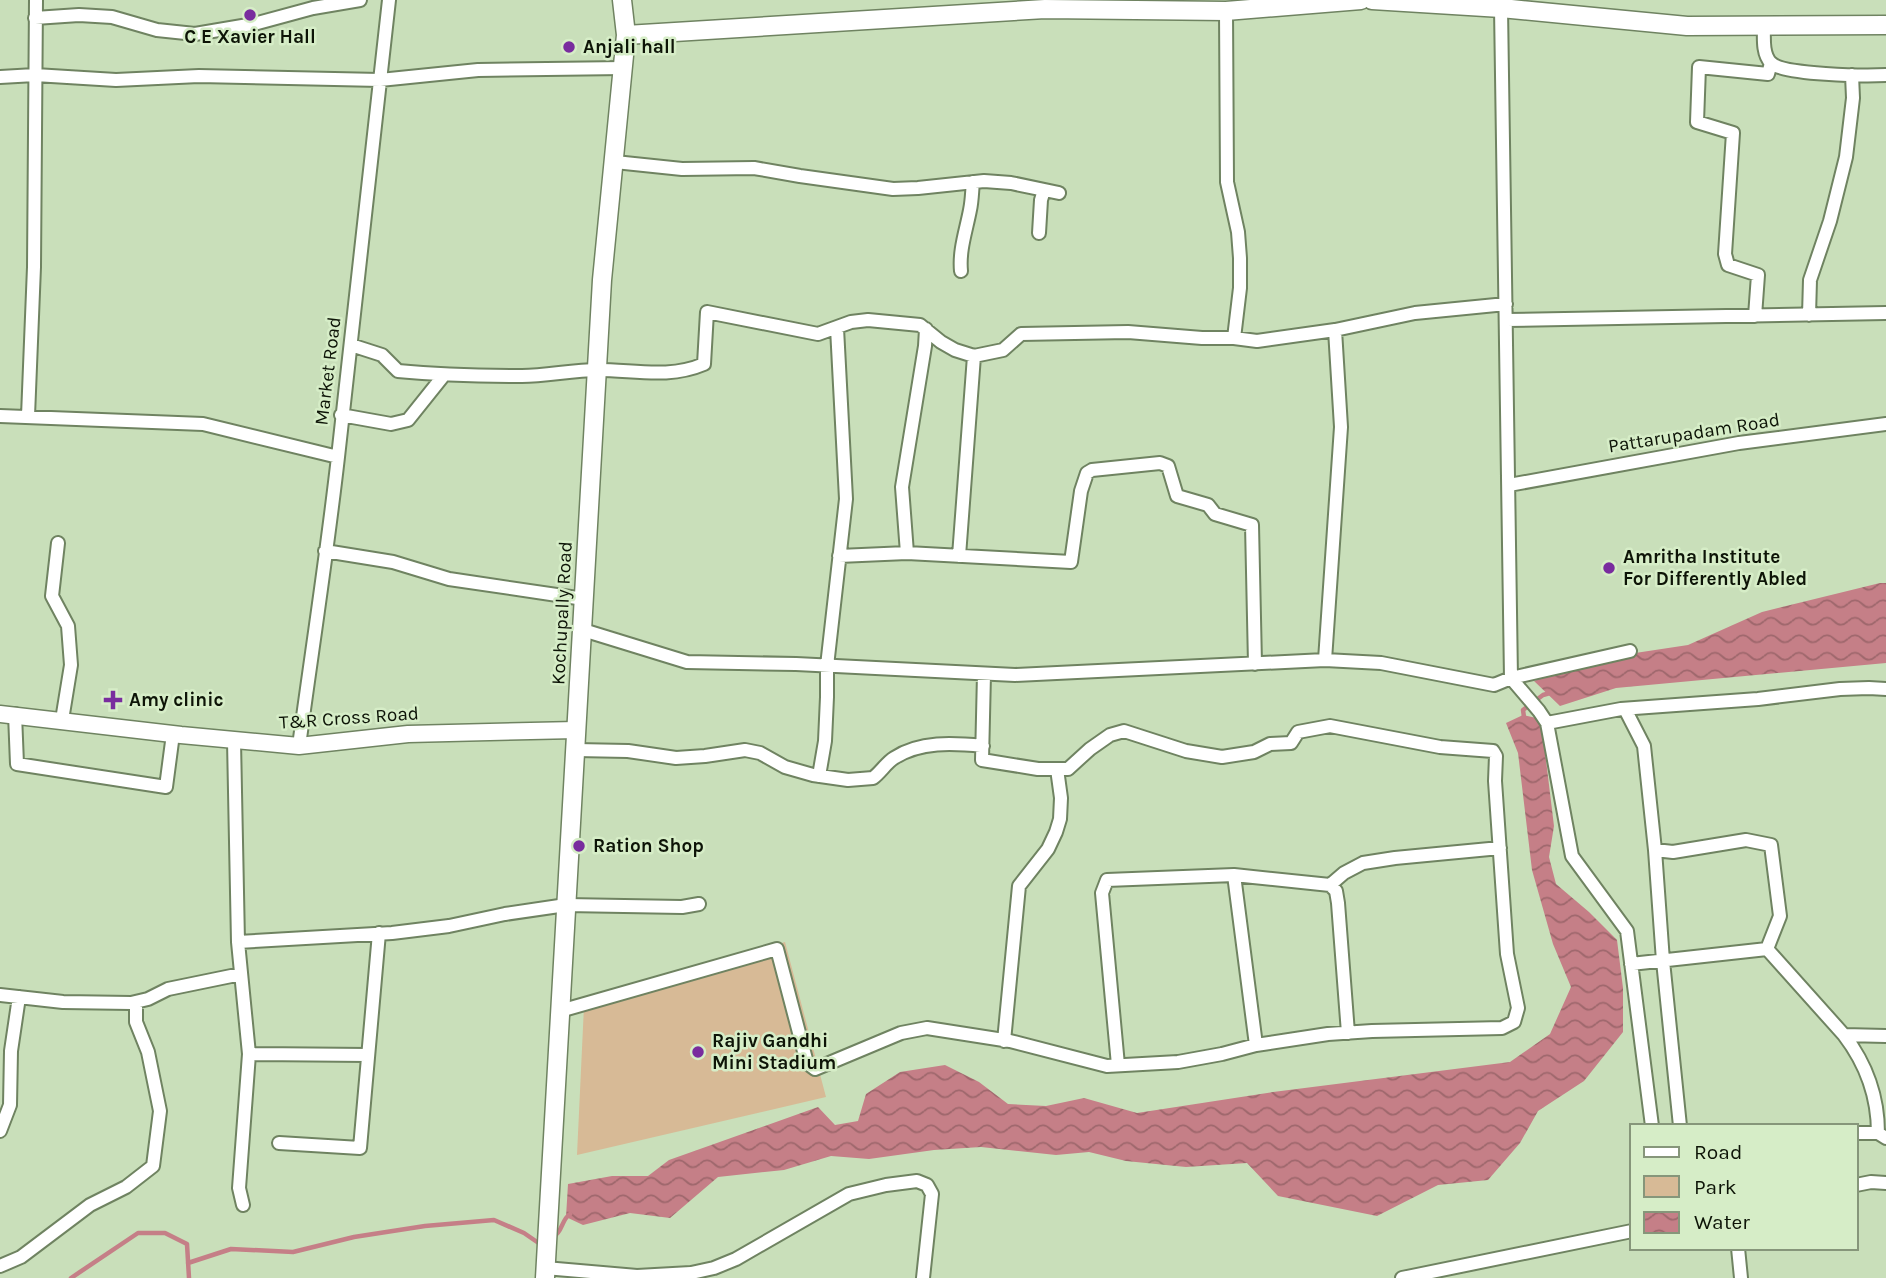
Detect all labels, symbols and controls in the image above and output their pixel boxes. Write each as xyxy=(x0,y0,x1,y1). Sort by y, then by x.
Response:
marker: C E Xavier Hall xyxy=(242,7,258,23)
place label: C E Xavier Hall xyxy=(184,26,316,48)
place label: Anjali hall xyxy=(583,36,676,58)
marker: Anjali hall xyxy=(561,39,577,55)
street label: Market Road xyxy=(310,315,346,427)
street label: Pattarupadam Road xyxy=(1607,409,1781,457)
street label: Kochupally Road xyxy=(547,541,577,685)
place label: Amritha Institute For Differently Abled xyxy=(1623,546,1807,590)
marker: Amritha Institute For Differently Abled xyxy=(1601,560,1617,576)
place label: Amy clinic xyxy=(129,689,224,711)
marker: Amy clinic xyxy=(103,690,123,710)
street label: T&R Cross Road xyxy=(278,702,420,734)
place label: Ration Shop xyxy=(593,835,704,857)
marker: Ration Shop xyxy=(571,838,587,854)
place label: Rajiv Gandhi Mini Stadium xyxy=(712,1030,836,1074)
marker: Rajiv Gandhi Mini Stadium xyxy=(690,1044,706,1060)
legend xyxy=(1630,1124,1858,1250)
text: Road xyxy=(1694,1140,1742,1164)
text: Park xyxy=(1694,1175,1737,1199)
text: Water xyxy=(1694,1210,1750,1234)

